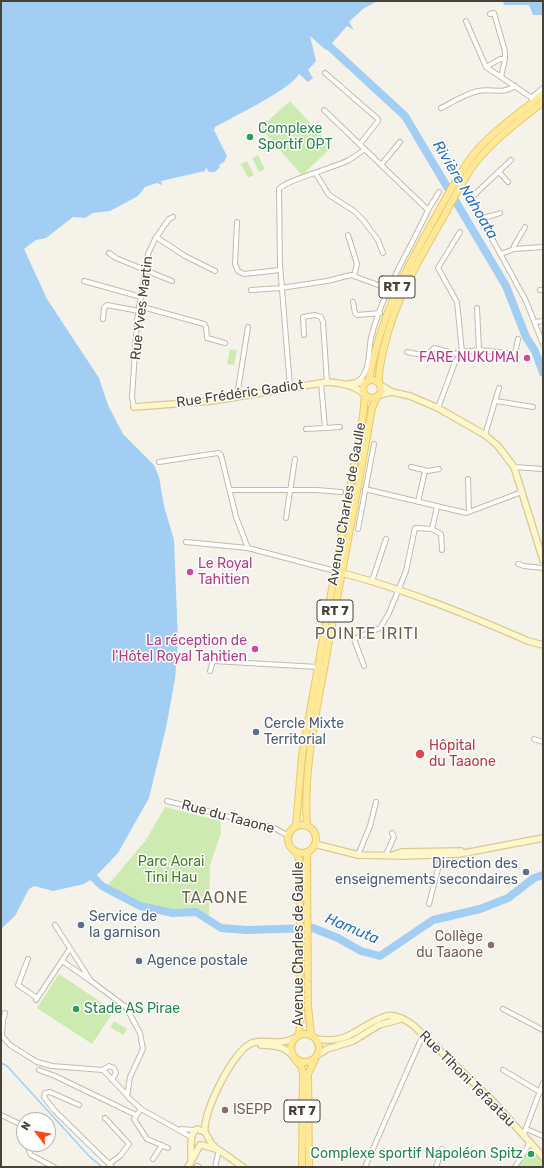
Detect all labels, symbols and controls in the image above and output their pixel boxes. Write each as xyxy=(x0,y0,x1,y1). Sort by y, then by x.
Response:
place label: Complexe Sportif OPT xyxy=(258,121,333,154)
marker: Complexe Sportif OPT xyxy=(245,132,255,142)
water label: Rivière Nahoata xyxy=(428,137,502,243)
street label: Rue Yves Martin xyxy=(127,255,157,361)
road number: RT 7 xyxy=(379,276,415,298)
place label: FARE NUKUMAI xyxy=(419,350,519,366)
marker: FARE NUKUMAI xyxy=(522,353,532,363)
street label: Rue Frédéric Gadiot xyxy=(175,377,305,411)
street label: Avenue Charles de Gaulle xyxy=(324,421,370,587)
place label: Le Royal Tahitien xyxy=(198,556,252,588)
marker: Le Royal Tahitien xyxy=(185,567,195,577)
road number: RT 7 xyxy=(317,600,353,622)
district label: POINTE IRITI xyxy=(315,624,419,644)
place label: La réception de l'Hôtel Royal Tahitien xyxy=(112,633,247,666)
marker: La réception de l'Hôtel Royal Tahitien xyxy=(250,644,260,654)
place label: Cercle Mixte Territorial xyxy=(264,716,344,748)
marker: Cercle Mixte Territorial xyxy=(251,727,261,737)
place label: Hôpital du Taaone xyxy=(429,738,496,770)
marker: Hôpital du Taaone xyxy=(414,748,426,760)
street label: Rue du Taaone xyxy=(180,797,276,837)
park label: Parc Aorai Tini Hau xyxy=(138,854,204,886)
place label: Direction des enseignements secondaires xyxy=(335,856,518,888)
street label: Avenue Charles de Gaulle xyxy=(291,861,307,1027)
marker: Direction des enseignements secondaires xyxy=(521,867,531,877)
district label: TAAONE xyxy=(182,888,248,908)
place label: Service de la garnison xyxy=(89,909,160,942)
water label: Hamuta xyxy=(323,910,381,948)
marker: Service de la garnison xyxy=(76,920,86,930)
place label: Collège du Taaone xyxy=(416,929,483,962)
marker: Collège du Taaone xyxy=(486,940,496,950)
place label: Agence postale xyxy=(147,953,248,969)
marker: Agence postale xyxy=(134,956,144,966)
place label: Stade AS Pirae xyxy=(84,1001,180,1017)
marker: Stade AS Pirae xyxy=(71,1004,81,1014)
street label: Rue Tihoni Tefaatau xyxy=(415,1027,519,1131)
road number: RT 7 xyxy=(284,1100,320,1122)
place label: ISEPP xyxy=(233,1102,272,1118)
marker: ISEPP xyxy=(220,1105,230,1115)
north arrow xyxy=(16,1112,56,1152)
text: N xyxy=(19,1119,34,1133)
place label: Complexe sportif Napoléon Spitz xyxy=(311,1146,523,1162)
marker: Complexe sportif Napoléon Spitz xyxy=(526,1149,536,1159)

